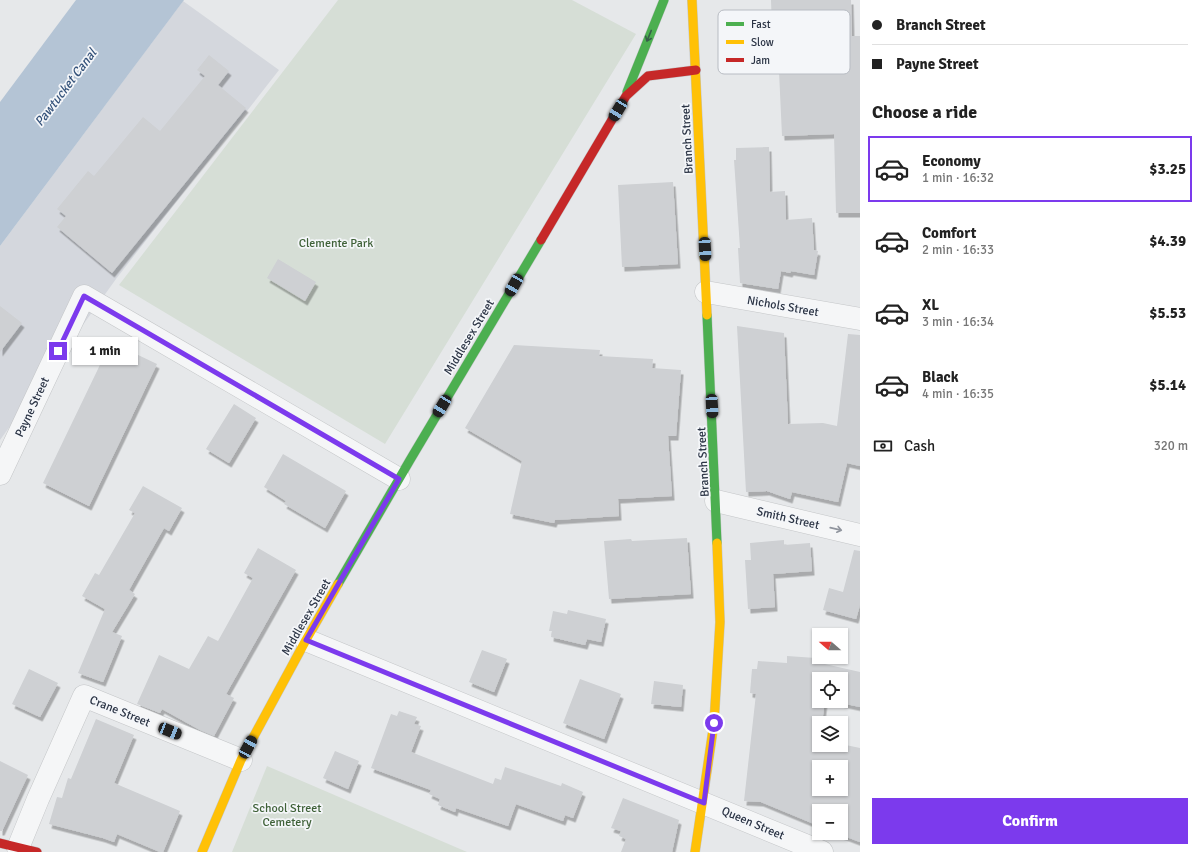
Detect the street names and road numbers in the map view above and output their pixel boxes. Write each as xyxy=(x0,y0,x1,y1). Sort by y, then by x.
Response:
street label: Branch Street xyxy=(678,104,697,174)
street label: Nichols Street xyxy=(746,293,820,320)
street label: Middlesex Street xyxy=(441,297,498,378)
street label: Payne Street xyxy=(12,375,53,440)
street label: Branch Street xyxy=(694,427,713,497)
street label: Smith Street xyxy=(755,504,821,533)
street label: Middlesex Street xyxy=(278,576,334,658)
street label: Crane Street xyxy=(87,692,152,730)
street label: Queen Street xyxy=(719,804,786,843)

